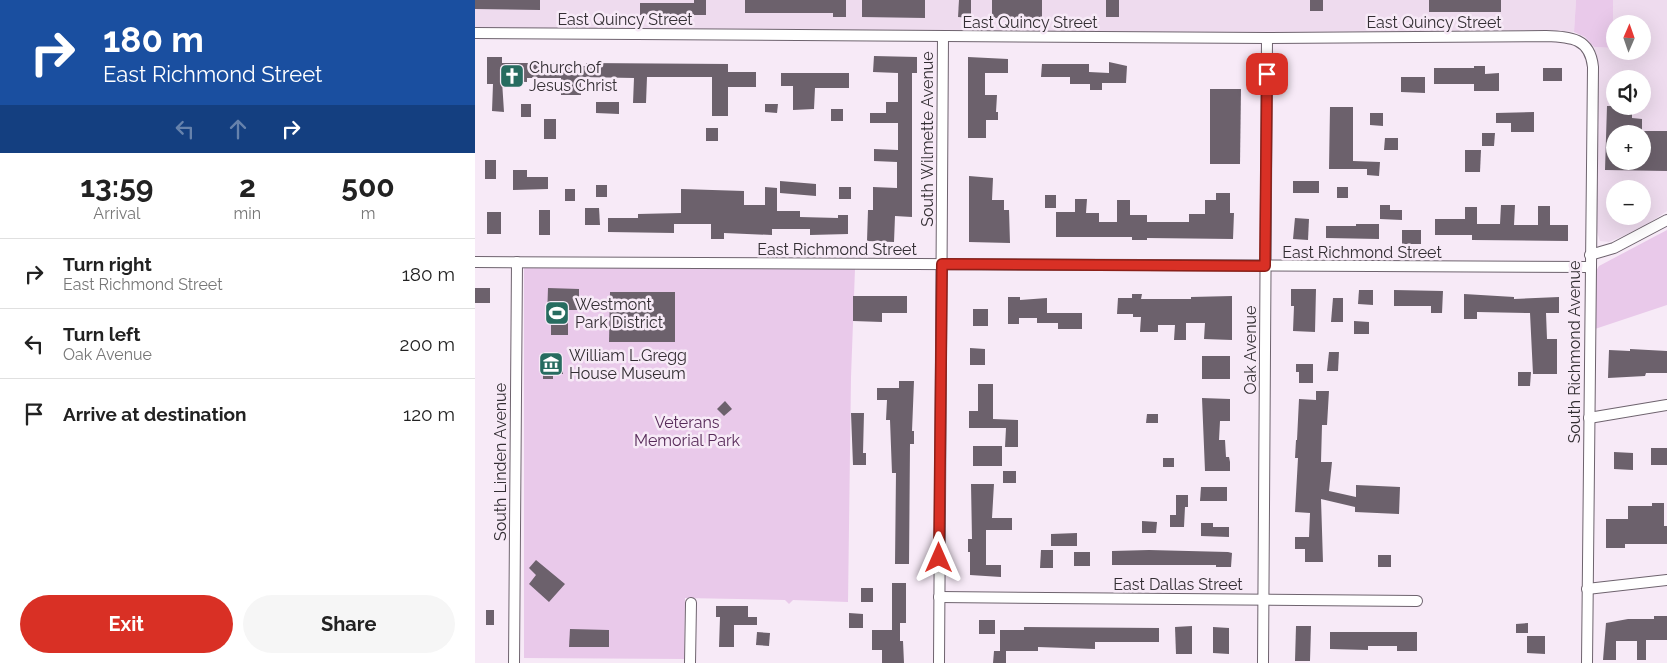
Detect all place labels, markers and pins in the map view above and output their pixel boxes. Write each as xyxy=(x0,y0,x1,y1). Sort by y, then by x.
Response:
pin xyxy=(1246,53,1288,95)
place label: Church of Jesus Christ xyxy=(529,58,618,95)
church icon: Church of Jesus Christ xyxy=(499,63,525,89)
place label: Westmont Park District xyxy=(575,295,664,332)
sports icon: Westmont Park District xyxy=(544,300,570,326)
place label: William L.Gregg House Museum xyxy=(569,346,687,383)
museum icon: William L.Gregg House Museum xyxy=(538,351,564,377)

